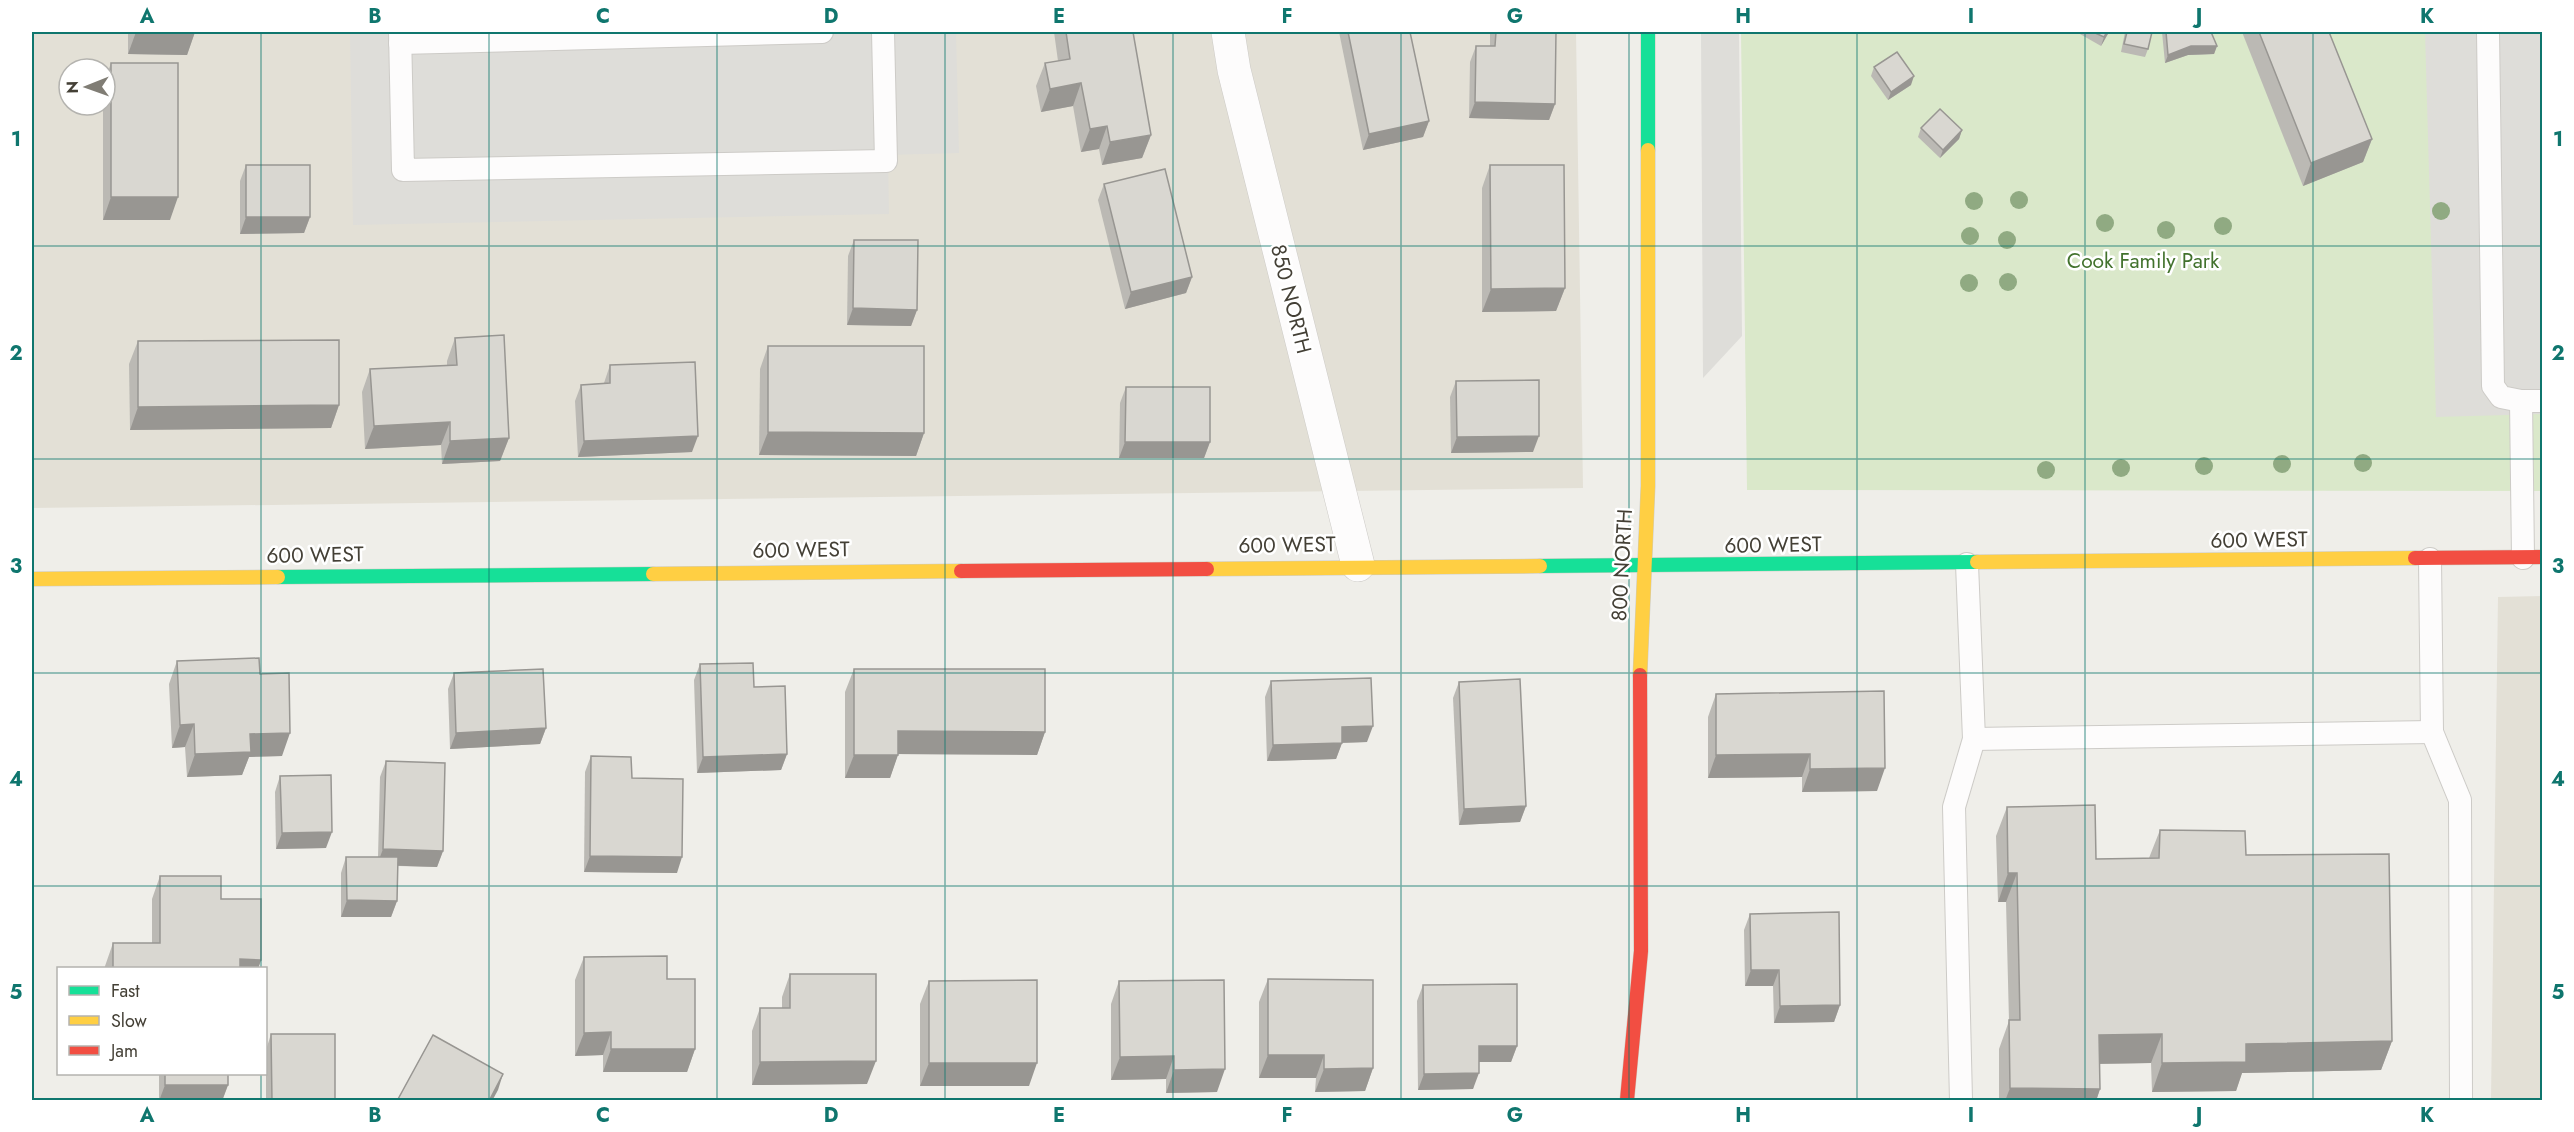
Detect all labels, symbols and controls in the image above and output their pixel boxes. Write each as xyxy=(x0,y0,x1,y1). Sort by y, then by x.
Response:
text: A xyxy=(139,2,155,31)
text: B xyxy=(368,2,382,31)
text: C xyxy=(596,2,610,31)
text: D xyxy=(824,2,838,31)
text: E xyxy=(1053,2,1065,31)
text: F xyxy=(1281,2,1293,31)
text: G xyxy=(1507,2,1523,31)
text: H xyxy=(1735,2,1751,31)
text: I xyxy=(1968,2,1974,31)
text: J xyxy=(2192,2,2202,31)
text: K xyxy=(2420,2,2434,31)
north arrow xyxy=(57,57,117,117)
text: N xyxy=(61,81,84,94)
text: 1 xyxy=(11,125,21,154)
text: 1 xyxy=(2553,125,2563,154)
street label: 850 NORTH xyxy=(1263,241,1319,357)
park label: Cook Family Park xyxy=(2067,246,2220,276)
text: 2 xyxy=(9,339,23,368)
text: 2 xyxy=(2551,339,2565,368)
street label: 800 NORTH xyxy=(1604,508,1640,622)
street label: 600 WEST xyxy=(2210,524,2308,556)
street label: 600 WEST xyxy=(1238,529,1336,561)
street label: 600 WEST xyxy=(1724,529,1822,561)
street label: 600 WEST xyxy=(752,534,850,566)
street label: 600 WEST xyxy=(266,539,364,571)
text: 3 xyxy=(10,552,22,581)
text: 3 xyxy=(2552,552,2564,581)
text: 4 xyxy=(9,765,23,794)
text: 4 xyxy=(2551,765,2565,794)
legend xyxy=(57,967,267,1075)
text: 5 xyxy=(10,978,23,1007)
text: Fast xyxy=(111,978,140,1004)
text: 5 xyxy=(2552,978,2565,1007)
text: Slow xyxy=(111,1008,148,1034)
text: Jam xyxy=(109,1038,138,1064)
text: A xyxy=(139,1101,155,1130)
text: B xyxy=(368,1101,382,1130)
text: C xyxy=(596,1101,610,1130)
text: D xyxy=(824,1101,838,1130)
text: E xyxy=(1053,1101,1065,1130)
text: F xyxy=(1281,1101,1293,1130)
text: G xyxy=(1507,1101,1523,1130)
text: H xyxy=(1735,1101,1751,1130)
text: I xyxy=(1968,1101,1974,1130)
text: J xyxy=(2192,1101,2202,1130)
text: K xyxy=(2420,1101,2434,1130)

